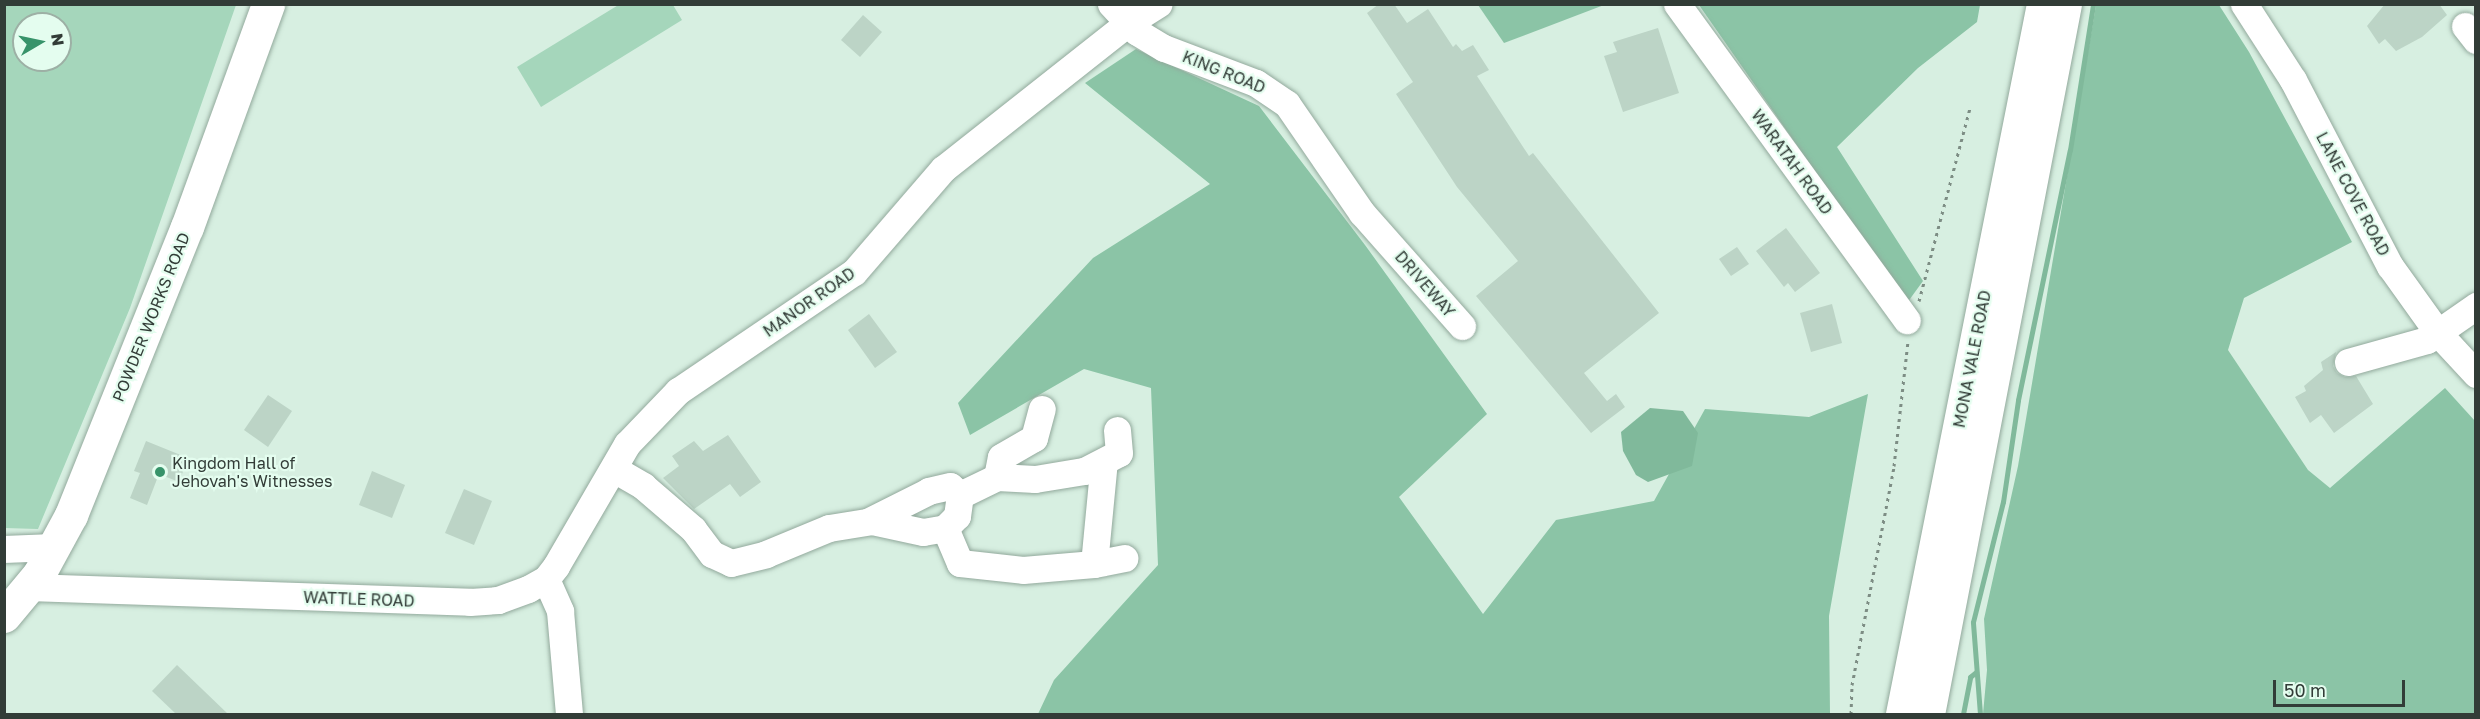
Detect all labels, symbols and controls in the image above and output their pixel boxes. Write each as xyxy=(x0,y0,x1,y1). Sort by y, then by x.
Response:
north arrow xyxy=(12,12,72,72)
text: N xyxy=(47,32,69,47)
street label: KING ROAD xyxy=(1180,47,1268,97)
street label: WARATAH ROAD xyxy=(1747,106,1837,218)
street label: LANE COVE ROAD xyxy=(2312,129,2394,259)
street label: POWDER WORKS ROAD xyxy=(108,230,194,404)
street label: DRIVEWAY xyxy=(1391,247,1459,321)
street label: MANOR ROAD xyxy=(759,263,859,341)
street label: MONA VALE ROAD xyxy=(1949,289,1995,429)
place label: Kingdom Hall of Jehovah's Witnesses xyxy=(172,453,332,491)
marker: Kingdom Hall of Jehovah's Witnesses xyxy=(153,465,167,479)
street label: WATTLE ROAD xyxy=(303,587,415,611)
scale bar xyxy=(2276,668,2408,706)
text: 50 m xyxy=(2284,679,2326,701)

